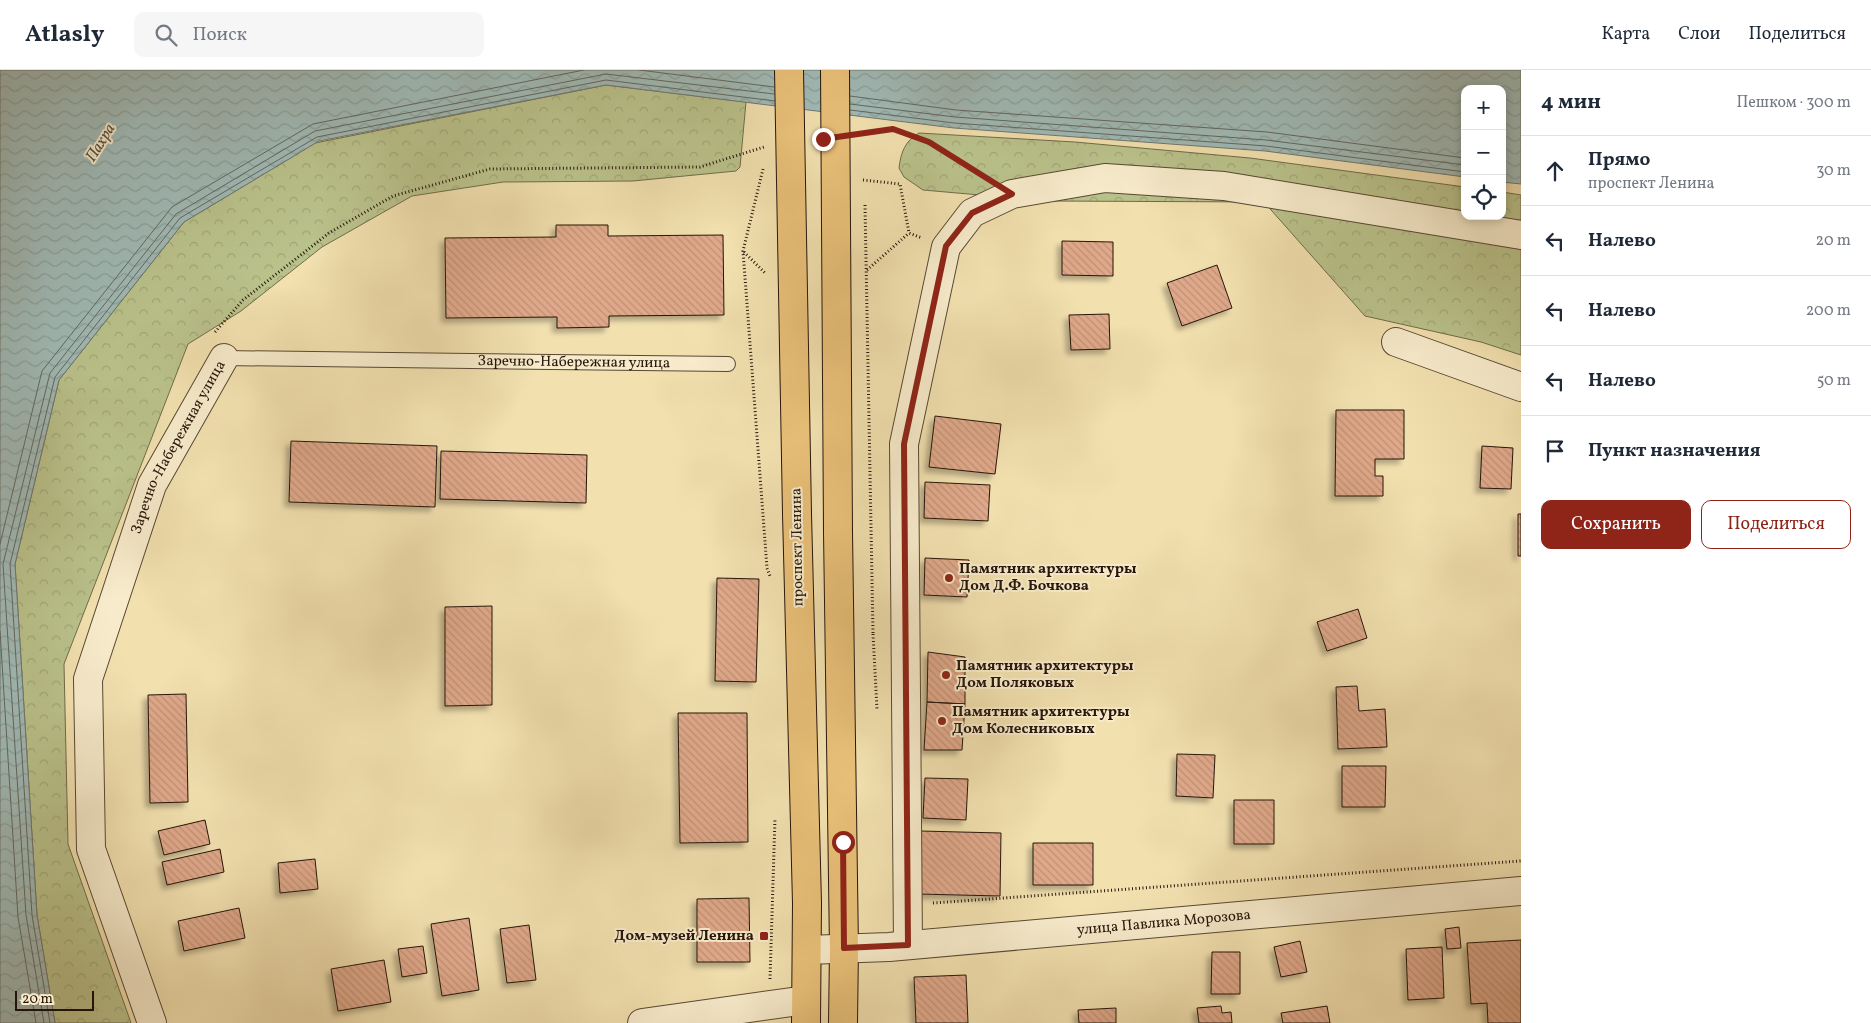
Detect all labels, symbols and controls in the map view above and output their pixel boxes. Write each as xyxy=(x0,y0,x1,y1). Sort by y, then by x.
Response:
search box xyxy=(134,12,484,57)
text: Atlasly xyxy=(25,18,104,52)
icon: search xyxy=(152,21,180,49)
text: Поиск xyxy=(192,22,247,48)
text: Карта xyxy=(1602,22,1650,47)
text: Слои xyxy=(1678,22,1720,47)
text: Поделиться xyxy=(1748,22,1846,47)
map controls xyxy=(1461,85,1506,220)
button: + xyxy=(1461,85,1506,130)
text: 4 мин xyxy=(1541,88,1601,117)
text: Пешком · 300 m xyxy=(1736,92,1851,114)
water label: Пахра xyxy=(81,119,121,166)
route end xyxy=(812,128,835,151)
button: − xyxy=(1461,130,1506,175)
text: Прямо xyxy=(1588,147,1650,173)
icon: ahead xyxy=(1541,157,1569,185)
text: 30 m xyxy=(1816,160,1851,182)
text: проспект Ленина xyxy=(1588,173,1714,195)
button: locate xyxy=(1461,175,1506,220)
icon: left xyxy=(1541,227,1569,255)
text: Налево xyxy=(1588,228,1656,254)
text: 20 m xyxy=(1816,230,1851,252)
icon: left xyxy=(1541,297,1569,325)
text: Налево xyxy=(1588,298,1656,324)
text: 200 m xyxy=(1806,300,1851,322)
street label: Заречно-Набережная улица xyxy=(478,351,670,374)
street label: Заречно-Набережная улица xyxy=(126,357,231,537)
icon: left xyxy=(1541,367,1569,395)
text: Налево xyxy=(1588,368,1656,394)
text: 50 m xyxy=(1817,370,1851,392)
icon: arrive xyxy=(1541,437,1569,465)
text: Пункт назначения xyxy=(1588,438,1761,464)
street label: проспект Ленина xyxy=(786,488,810,606)
button: Сохранить xyxy=(1541,500,1691,549)
button: Поделиться xyxy=(1701,500,1851,549)
place label: Памятник архитектуры Дом Д.Ф. Бочкова xyxy=(959,559,1137,597)
marker: Памятник архитектуры Дом Д.Ф. Бочкова xyxy=(943,572,955,584)
place label: Памятник архитектуры Дом Поляковых xyxy=(956,656,1134,694)
marker: Памятник архитектуры Дом Поляковых xyxy=(940,669,952,681)
place label: Памятник архитектуры Дом Колесниковых xyxy=(952,702,1130,740)
marker: Памятник архитектуры Дом Колесниковых xyxy=(936,715,948,727)
route start xyxy=(832,831,855,854)
street label: улица Павлика Морозова xyxy=(1076,904,1252,941)
place label: Дом-музей Ленина xyxy=(614,926,754,947)
marker: Дом-музей Ленина xyxy=(758,930,770,942)
scale bar xyxy=(15,988,94,1011)
text: 20 m xyxy=(22,990,53,1009)

